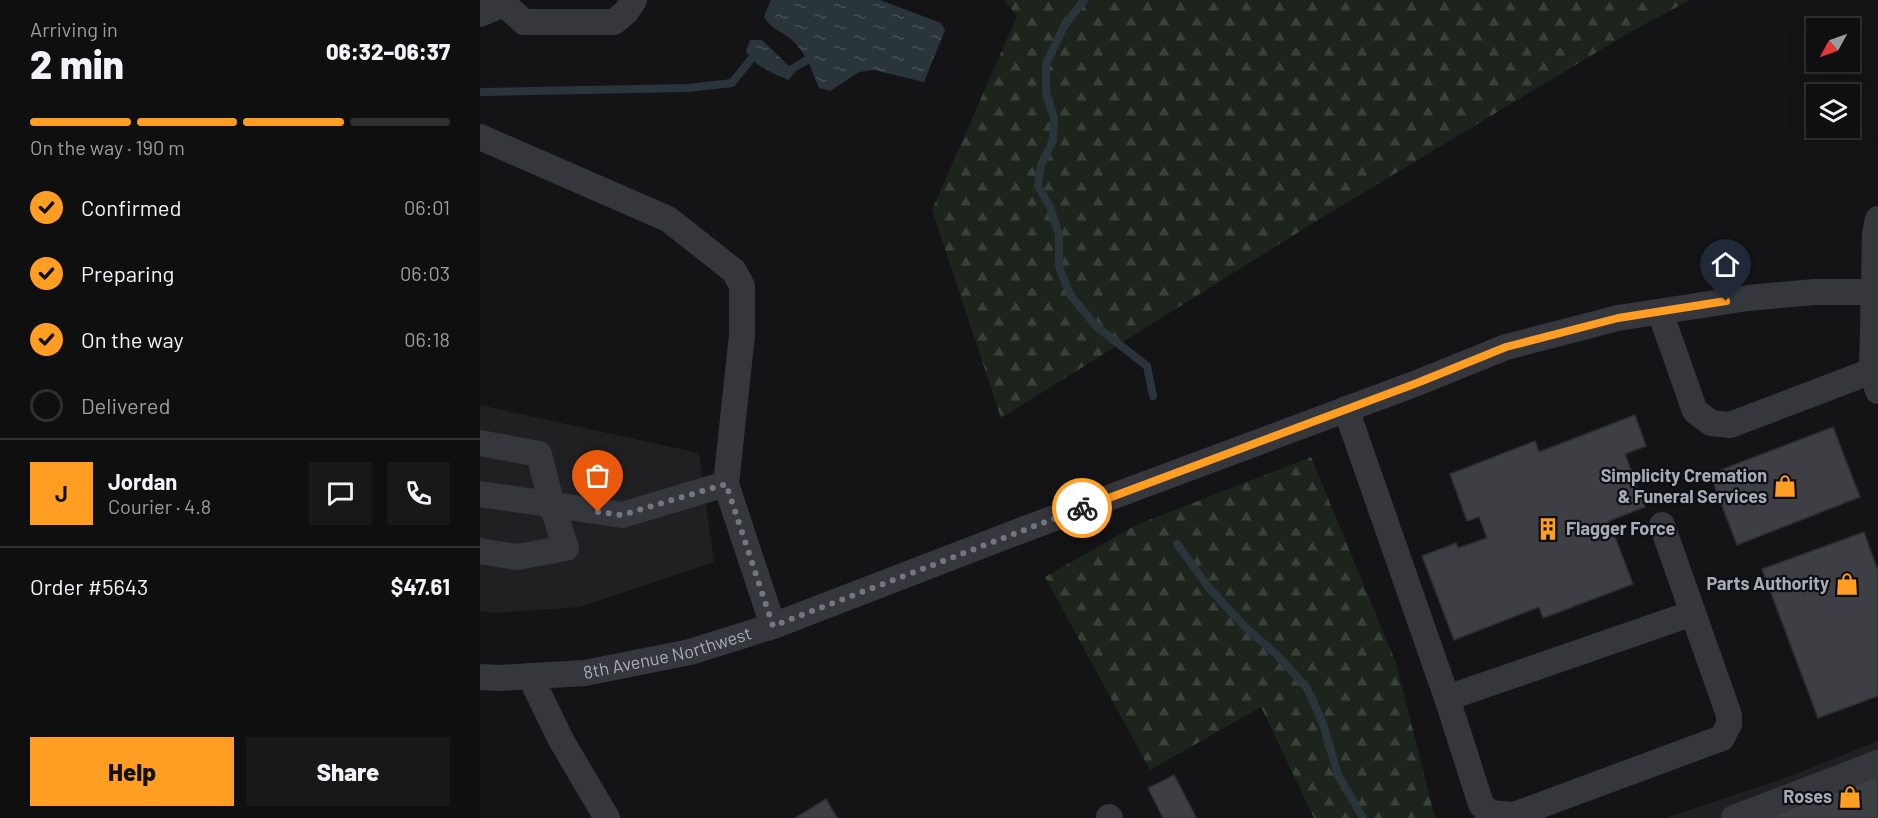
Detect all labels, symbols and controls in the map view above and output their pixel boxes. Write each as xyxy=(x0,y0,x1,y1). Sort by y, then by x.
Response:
text: Arriving in xyxy=(30,17,118,41)
north arrow xyxy=(1806,18,1860,72)
map controls xyxy=(1806,18,1860,138)
text: 06:32–06:37 xyxy=(326,38,450,64)
text: 2 min xyxy=(30,40,124,87)
button: layers xyxy=(1806,84,1860,138)
text: On the way · 190 m xyxy=(30,135,185,159)
icon: check xyxy=(30,191,63,224)
text: Confirmed xyxy=(81,194,181,220)
text: 06:01 xyxy=(404,195,450,219)
pin xyxy=(1700,239,1751,301)
icon: home xyxy=(1709,248,1742,281)
icon: check xyxy=(30,257,63,290)
text: Preparing xyxy=(81,260,174,286)
text: 06:03 xyxy=(400,261,450,285)
icon: check xyxy=(30,323,63,356)
text: On the way xyxy=(81,326,184,352)
text: 06:18 xyxy=(404,327,450,351)
text: Delivered xyxy=(81,392,170,418)
pin xyxy=(572,450,623,512)
icon: bag xyxy=(581,459,614,492)
button: chat xyxy=(309,462,372,525)
button: phone xyxy=(387,462,450,525)
place label: Simplicity Cremation & Funeral Services xyxy=(1601,464,1767,507)
text: Jordan xyxy=(108,468,177,494)
shop icon: Simplicity Cremation & Funeral Services xyxy=(1772,473,1798,499)
courier xyxy=(1052,478,1112,538)
text: J xyxy=(55,480,68,506)
icon: bike xyxy=(1066,492,1099,525)
text: Courier · 4.8 xyxy=(108,494,211,518)
building icon: Flagger Force xyxy=(1535,516,1561,542)
place label: Flagger Force xyxy=(1566,517,1676,539)
shop icon: Parts Authority xyxy=(1834,571,1860,597)
place label: Parts Authority xyxy=(1706,572,1829,594)
text: Order #5643 xyxy=(30,573,148,599)
text: $47.61 xyxy=(391,573,450,599)
street label: 8th Avenue Northwest xyxy=(581,621,754,683)
button: Help xyxy=(30,737,234,806)
button: Share xyxy=(246,737,450,806)
shop icon: Roses xyxy=(1837,784,1863,810)
place label: Roses xyxy=(1783,785,1832,807)

